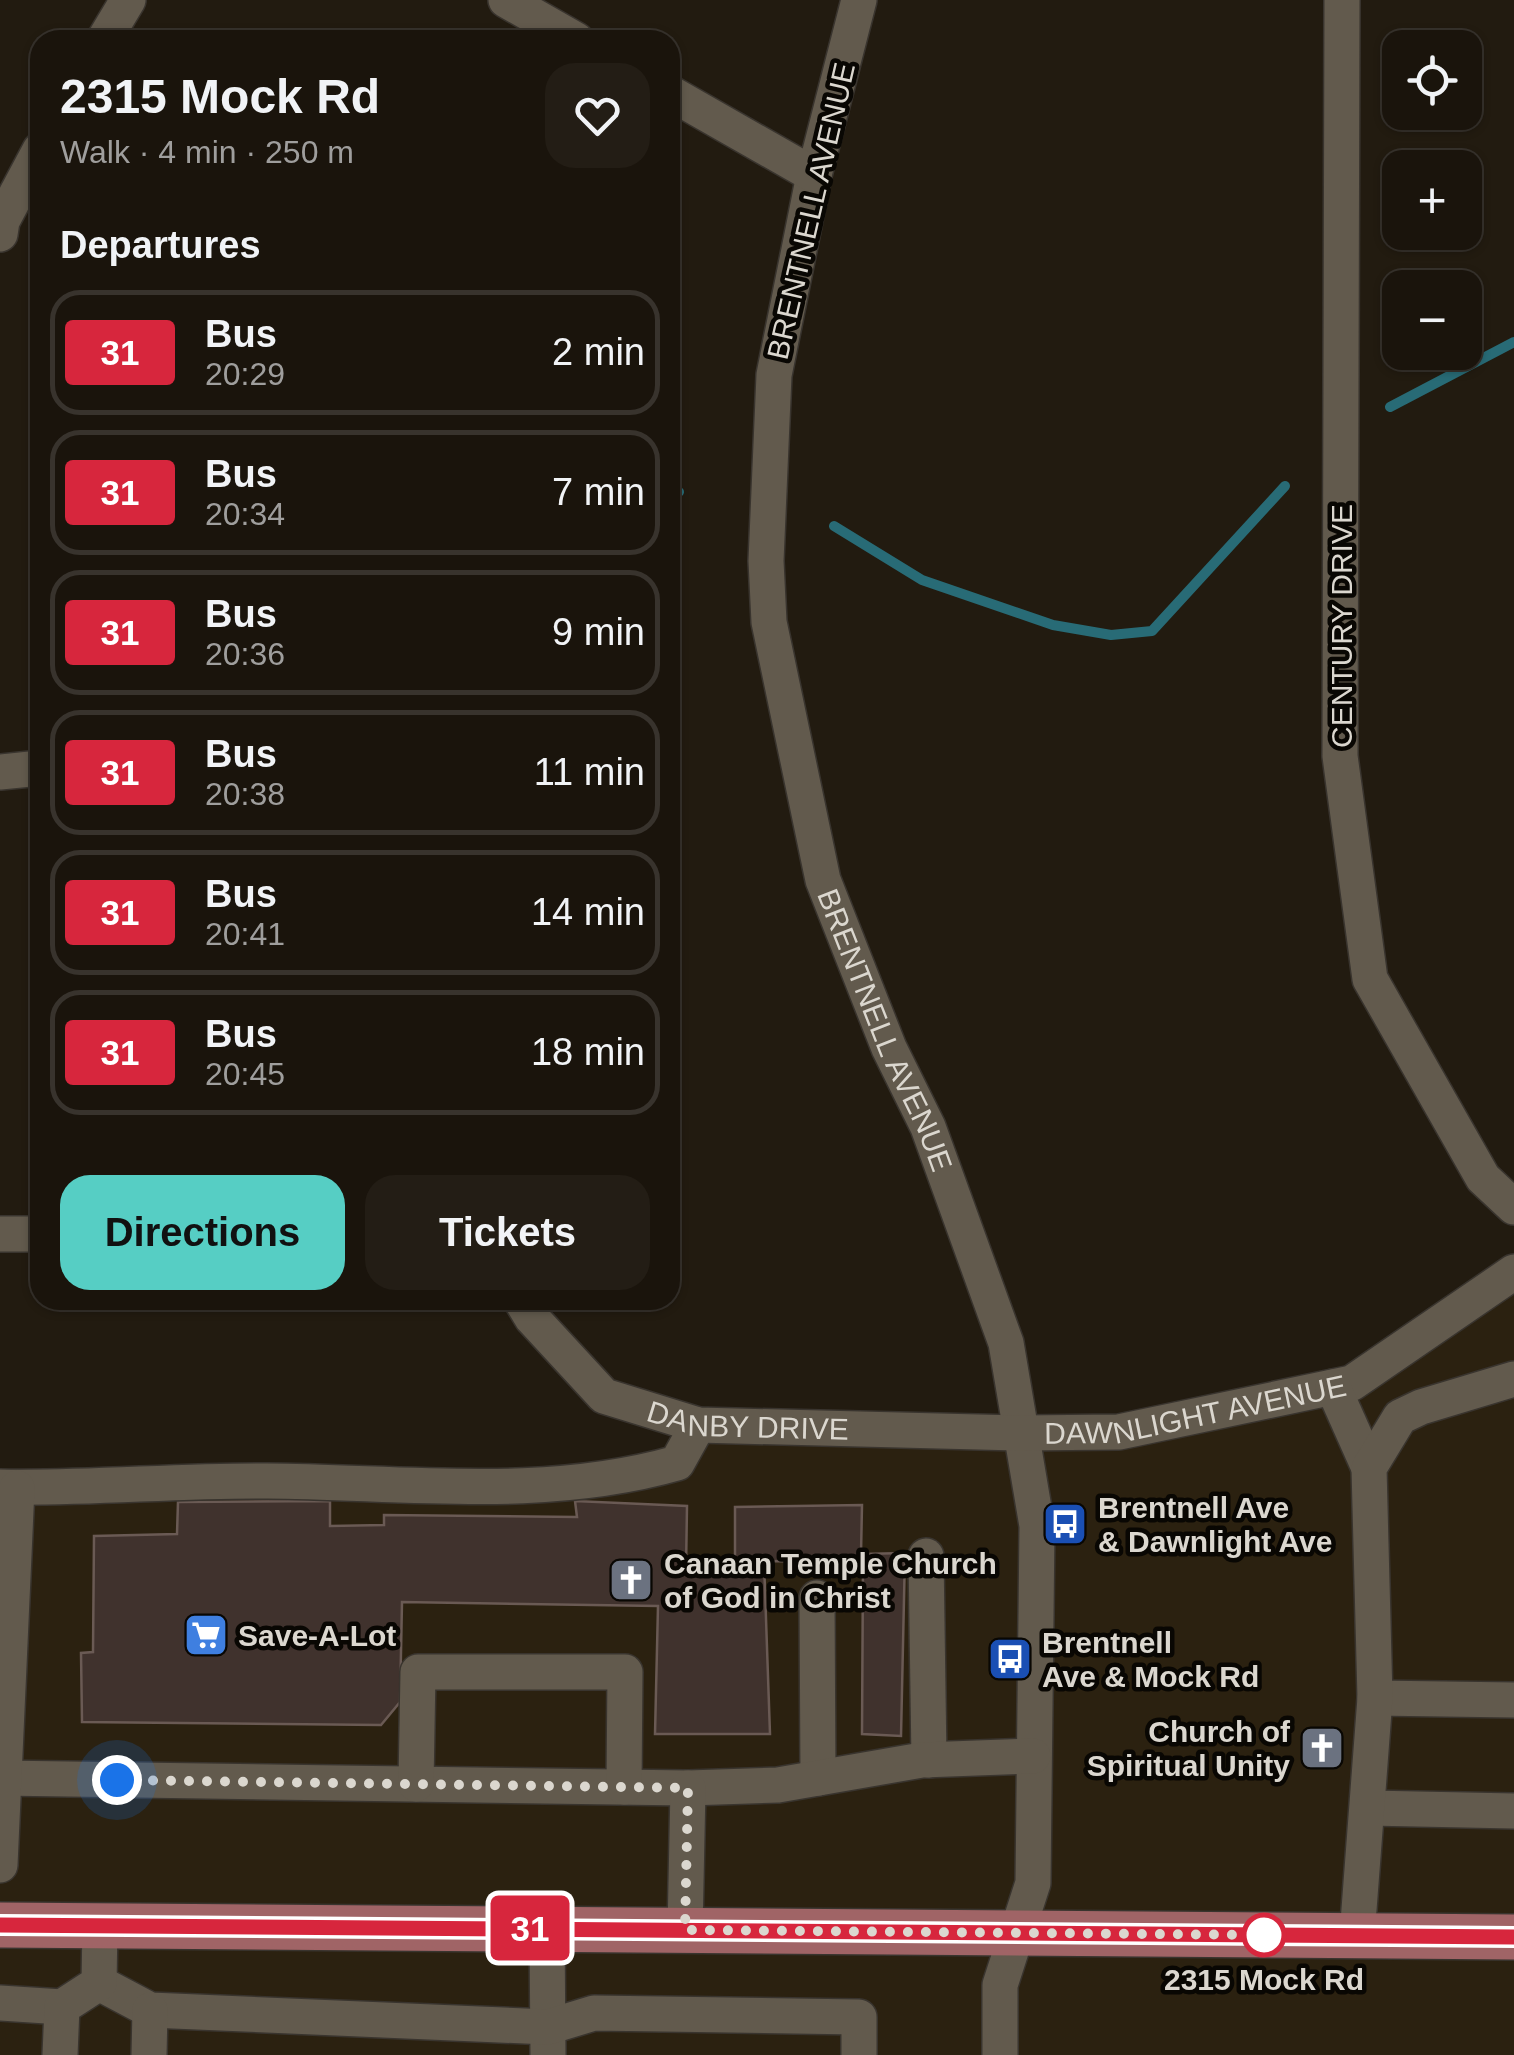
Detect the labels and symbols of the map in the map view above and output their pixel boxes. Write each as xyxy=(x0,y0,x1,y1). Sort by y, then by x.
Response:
street label: BRENTNELL AVENUE xyxy=(761,59,861,363)
street label: CENTURY DRIVE xyxy=(1325,504,1358,748)
street label: BRENTNELL AVENUE xyxy=(812,884,959,1176)
street label: DAWNLIGHT AVENUE xyxy=(1044,1368,1349,1449)
street label: DANBY DRIVE xyxy=(643,1394,849,1445)
place label: Brentnell Ave & Dawnlight Ave xyxy=(1098,1491,1332,1558)
bus stop icon: Brentnell Ave & Dawnlight Ave xyxy=(1042,1501,1088,1547)
place label: Canaan Temple Church of God in Christ xyxy=(664,1547,997,1614)
church icon: Canaan Temple Church of God in Christ xyxy=(608,1557,654,1603)
supermarket icon: Save-A-Lot xyxy=(183,1612,229,1658)
place label: Save-A-Lot xyxy=(238,1619,396,1652)
place label: Brentnell Ave & Mock Rd xyxy=(1042,1626,1259,1693)
bus stop icon: Brentnell Ave & Mock Rd xyxy=(987,1636,1033,1682)
place label: Church of Spiritual Unity xyxy=(1087,1715,1291,1782)
church icon: Church of Spiritual Unity xyxy=(1299,1725,1345,1771)
your location xyxy=(92,1755,142,1805)
line badge: 31 xyxy=(485,1896,575,1960)
marker: 2315 Mock Rd xyxy=(1243,1914,1285,1956)
place label: 2315 Mock Rd xyxy=(1164,1963,1364,1996)

